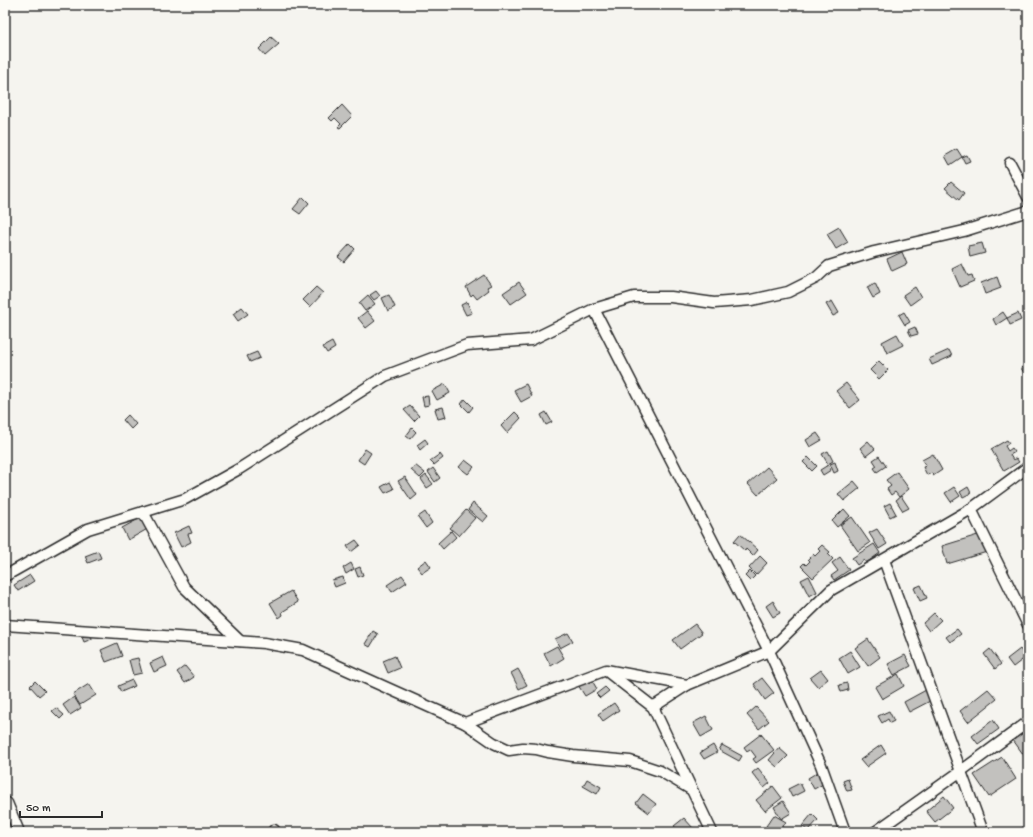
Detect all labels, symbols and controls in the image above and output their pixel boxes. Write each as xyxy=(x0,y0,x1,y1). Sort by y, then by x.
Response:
scale bar xyxy=(20,793,102,819)
text: 50 m xyxy=(26,802,51,816)

